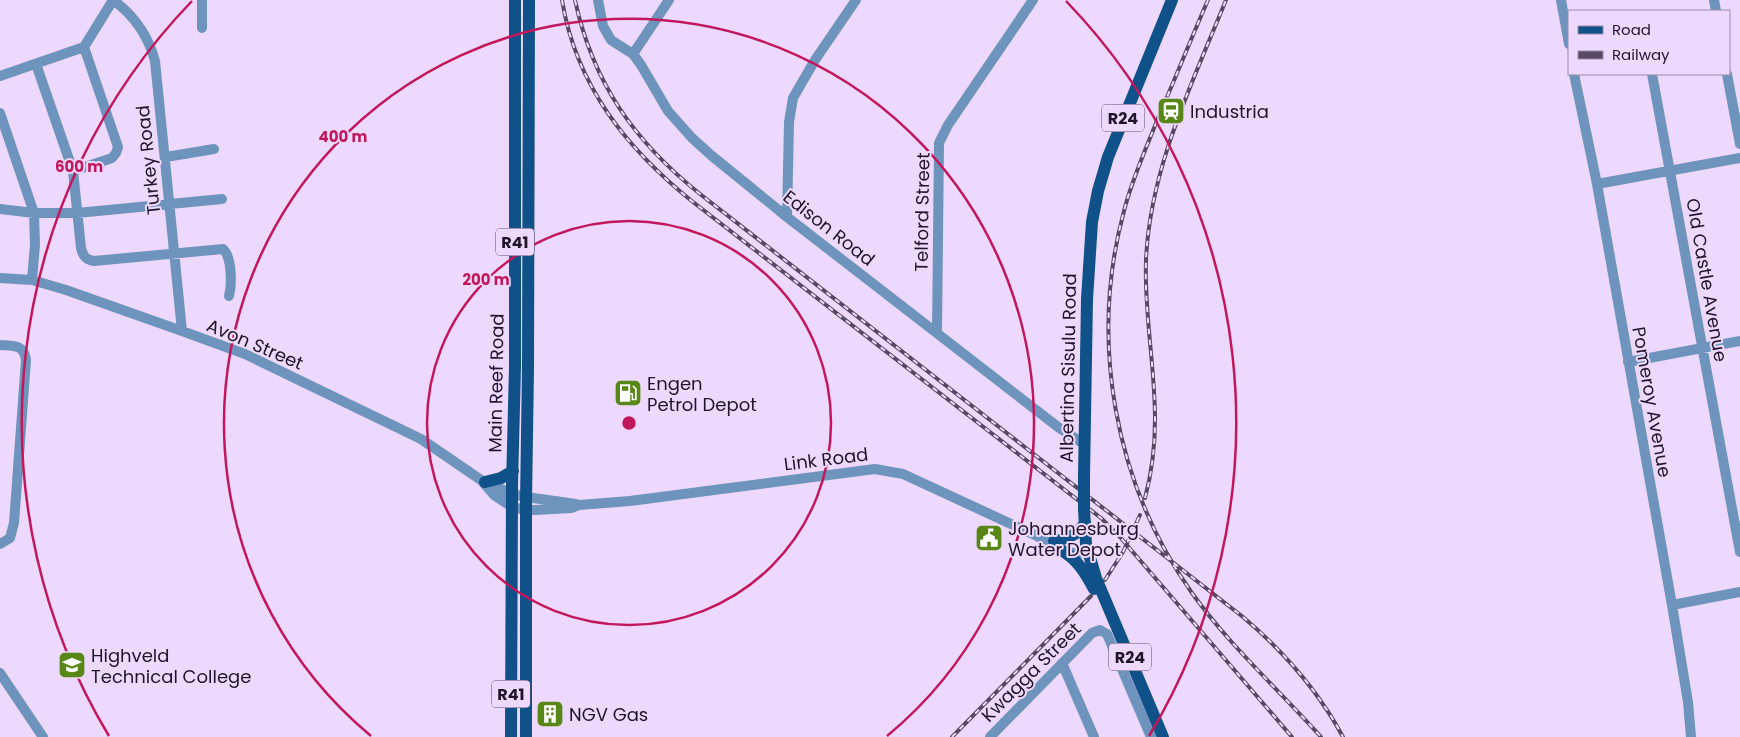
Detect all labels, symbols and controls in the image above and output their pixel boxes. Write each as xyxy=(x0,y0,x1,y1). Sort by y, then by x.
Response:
legend xyxy=(1568,10,1730,75)
text: Road xyxy=(1612,19,1651,40)
text: Railway xyxy=(1612,44,1670,65)
station icon: Industria xyxy=(1156,96,1186,126)
place label: Industria xyxy=(1190,99,1269,124)
street label: Turkey Road xyxy=(130,104,166,216)
road number: R24 xyxy=(1102,105,1144,132)
text: 400 m xyxy=(319,126,368,147)
street label: Telford Street xyxy=(908,152,936,272)
text: 600 m xyxy=(55,156,103,177)
street label: Edison Road xyxy=(778,184,880,272)
street label: Old Castle Avenue xyxy=(1680,196,1734,364)
road number: R41 xyxy=(496,228,534,256)
text: 200 m xyxy=(462,269,510,290)
street label: Albertina Sisulu Road xyxy=(1054,273,1082,463)
street label: Avon Street xyxy=(203,312,307,376)
street label: Main Reef Road xyxy=(482,313,510,453)
street label: Pomeroy Avenue xyxy=(1626,325,1678,479)
place label: Engen Petrol Depot xyxy=(647,371,757,417)
fuel station icon: Engen Petrol Depot xyxy=(613,378,643,408)
centre of rings xyxy=(620,414,638,432)
street label: Link Road xyxy=(782,441,870,477)
place label: Johannesburg Water Depot xyxy=(1008,516,1139,562)
public building icon: Johannesburg Water Depot xyxy=(974,523,1004,553)
street label: Kwagga Street xyxy=(976,617,1086,727)
place label: Highveld Technical College xyxy=(91,643,251,689)
road number: R24 xyxy=(1109,644,1151,670)
school or university icon: Highveld Technical College xyxy=(57,650,87,680)
road number: R41 xyxy=(492,681,530,708)
building icon: NGV Gas xyxy=(535,699,565,729)
place label: NGV Gas xyxy=(569,702,648,727)

